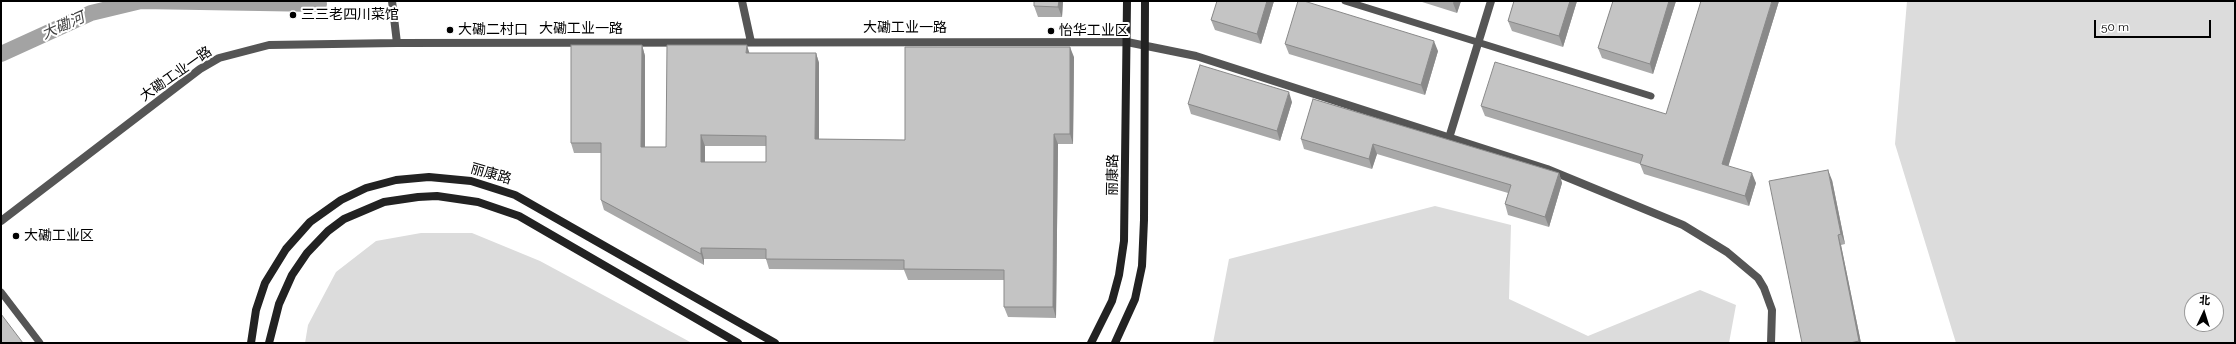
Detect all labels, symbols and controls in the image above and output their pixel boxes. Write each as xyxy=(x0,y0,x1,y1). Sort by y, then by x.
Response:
place label: 三三老四川菜馆 xyxy=(301,7,399,23)
water label: 大磡河 xyxy=(39,9,87,43)
marker: 三三老四川菜馆 xyxy=(288,10,298,20)
scale bar xyxy=(2096,12,2213,38)
street label: 大磡工业一路 xyxy=(863,20,947,36)
text: 50 m xyxy=(2101,20,2129,34)
street label: 大磡工业一路 xyxy=(539,21,623,37)
place label: 大磡二村口 xyxy=(458,22,528,38)
place label: 怡华工业区 xyxy=(1059,23,1129,39)
marker: 大磡二村口 xyxy=(445,25,455,35)
marker: 怡华工业区 xyxy=(1046,26,1056,36)
street label: 大磡工业一路 xyxy=(137,43,215,105)
street label: 丽康路 xyxy=(1104,154,1122,196)
street label: 丽康路 xyxy=(468,160,514,188)
place label: 大磡工业区 xyxy=(24,228,94,244)
marker: 大磡工业区 xyxy=(11,231,21,241)
north arrow xyxy=(2184,292,2224,332)
text: 北 xyxy=(2199,294,2211,307)

